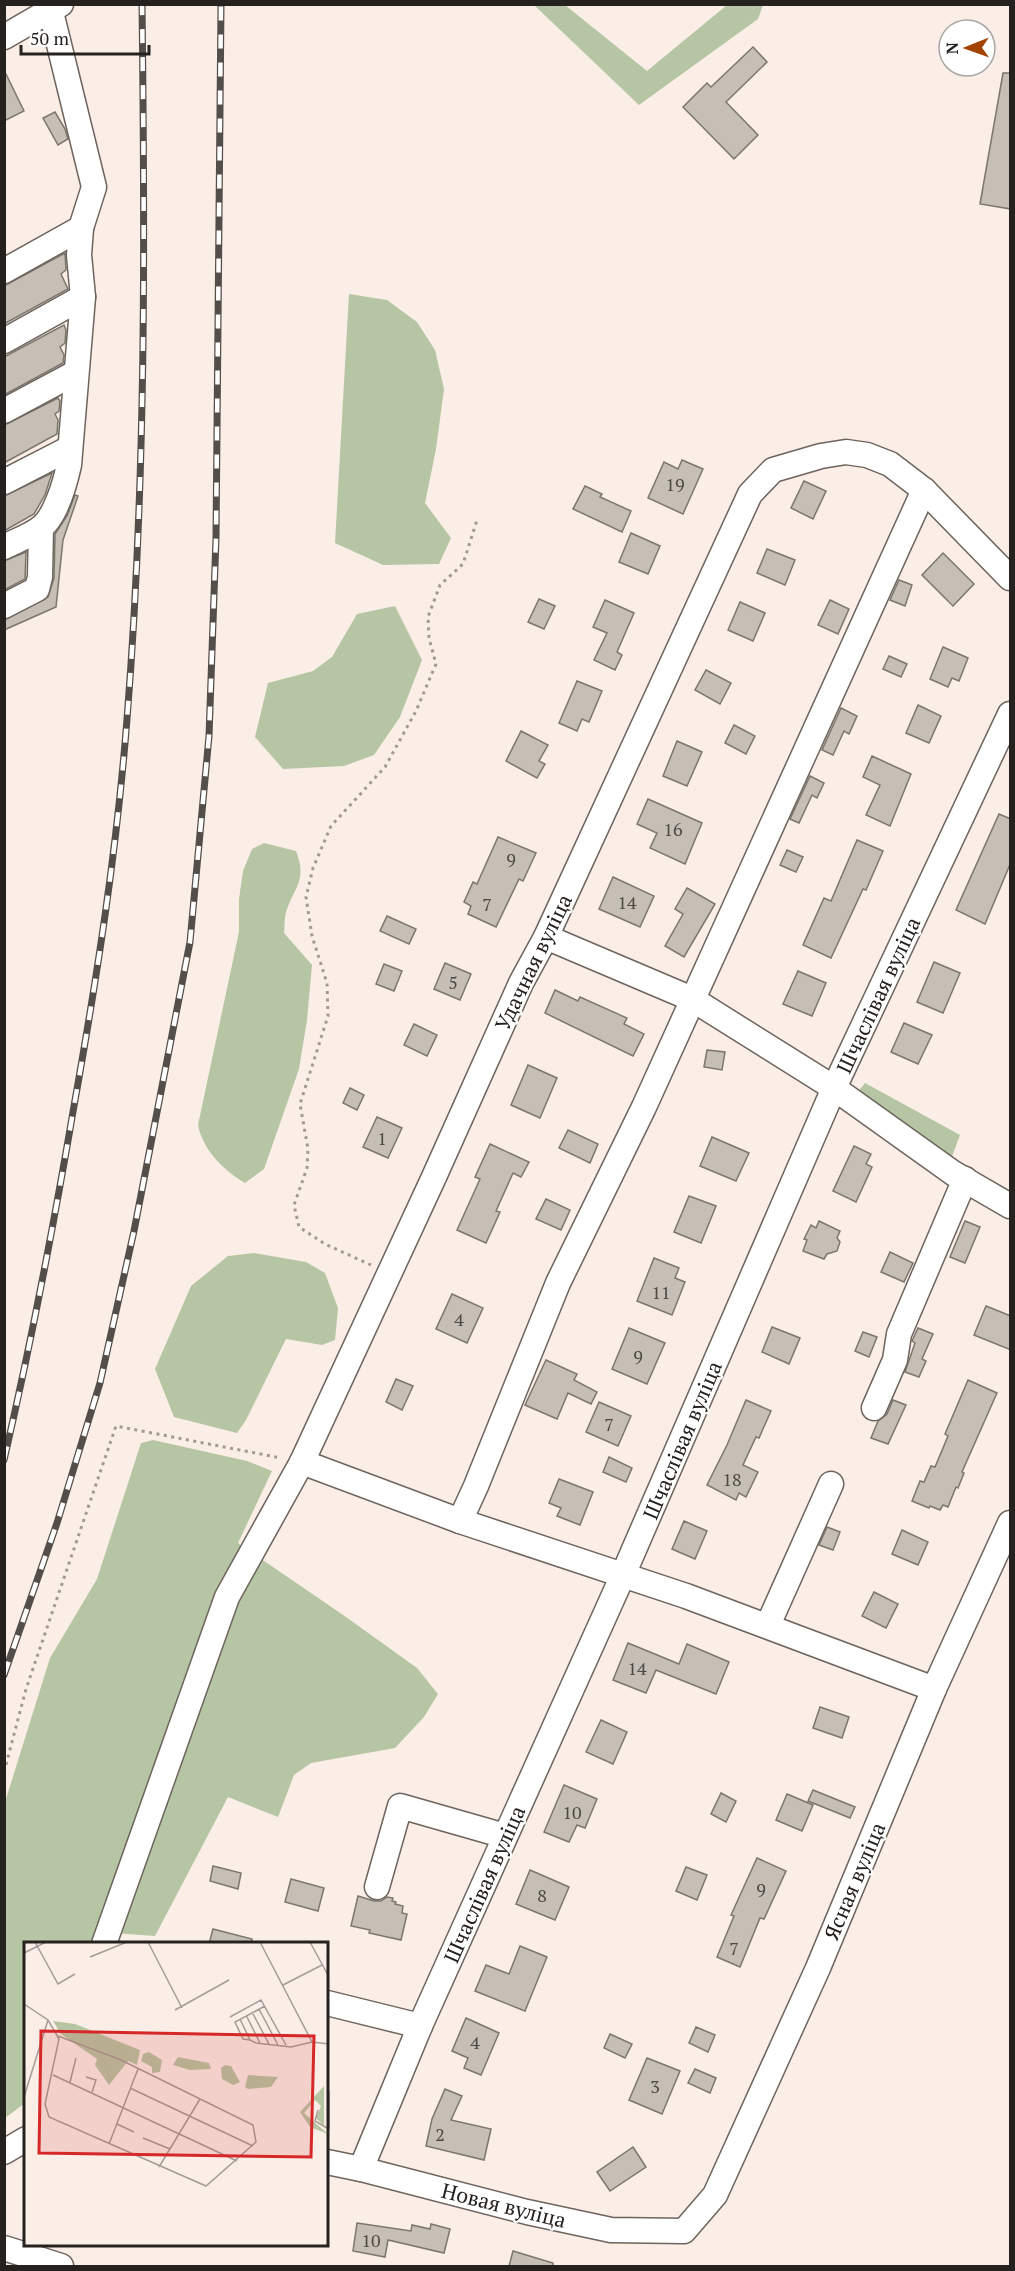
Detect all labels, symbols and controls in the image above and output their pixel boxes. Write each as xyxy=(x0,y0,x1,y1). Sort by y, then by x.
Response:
scale bar xyxy=(21,18,148,56)
north arrow xyxy=(937,18,997,78)
text: 50 m xyxy=(30,26,70,50)
text: N xyxy=(941,42,963,55)
house number: 19 xyxy=(665,472,685,496)
house number: 16 xyxy=(663,817,683,841)
house number: 9 xyxy=(506,847,516,871)
street label: Удачная вуліца xyxy=(488,889,578,1035)
house number: 14 xyxy=(617,890,637,914)
house number: 7 xyxy=(482,892,492,916)
street label: Шчаслівая вуліца xyxy=(830,912,927,1078)
house number: 5 xyxy=(448,970,458,994)
house number: 1 xyxy=(377,1126,387,1150)
house number: 11 xyxy=(651,1280,671,1304)
house number: 4 xyxy=(454,1307,464,1331)
house number: 9 xyxy=(633,1344,643,1368)
street label: Шчаслівая вуліца xyxy=(636,1356,728,1523)
house number: 7 xyxy=(604,1412,614,1436)
house number: 18 xyxy=(722,1467,742,1491)
house number: 14 xyxy=(627,1656,647,1680)
house number: 10 xyxy=(562,1800,582,1824)
street label: Шчаслівая вуліца xyxy=(437,1801,531,1967)
street label: Ясная вуліца xyxy=(817,1818,892,1944)
house number: 9 xyxy=(756,1877,766,1901)
house number: 8 xyxy=(537,1883,547,1907)
house number: 7 xyxy=(729,1936,739,1960)
inset map xyxy=(24,1942,328,2247)
house number: 4 xyxy=(470,2030,480,2054)
house number: 3 xyxy=(650,2074,660,2098)
house number: 2 xyxy=(435,2122,445,2146)
street label: Новая вуліца xyxy=(439,2176,570,2234)
house number: 10 xyxy=(361,2228,381,2252)

